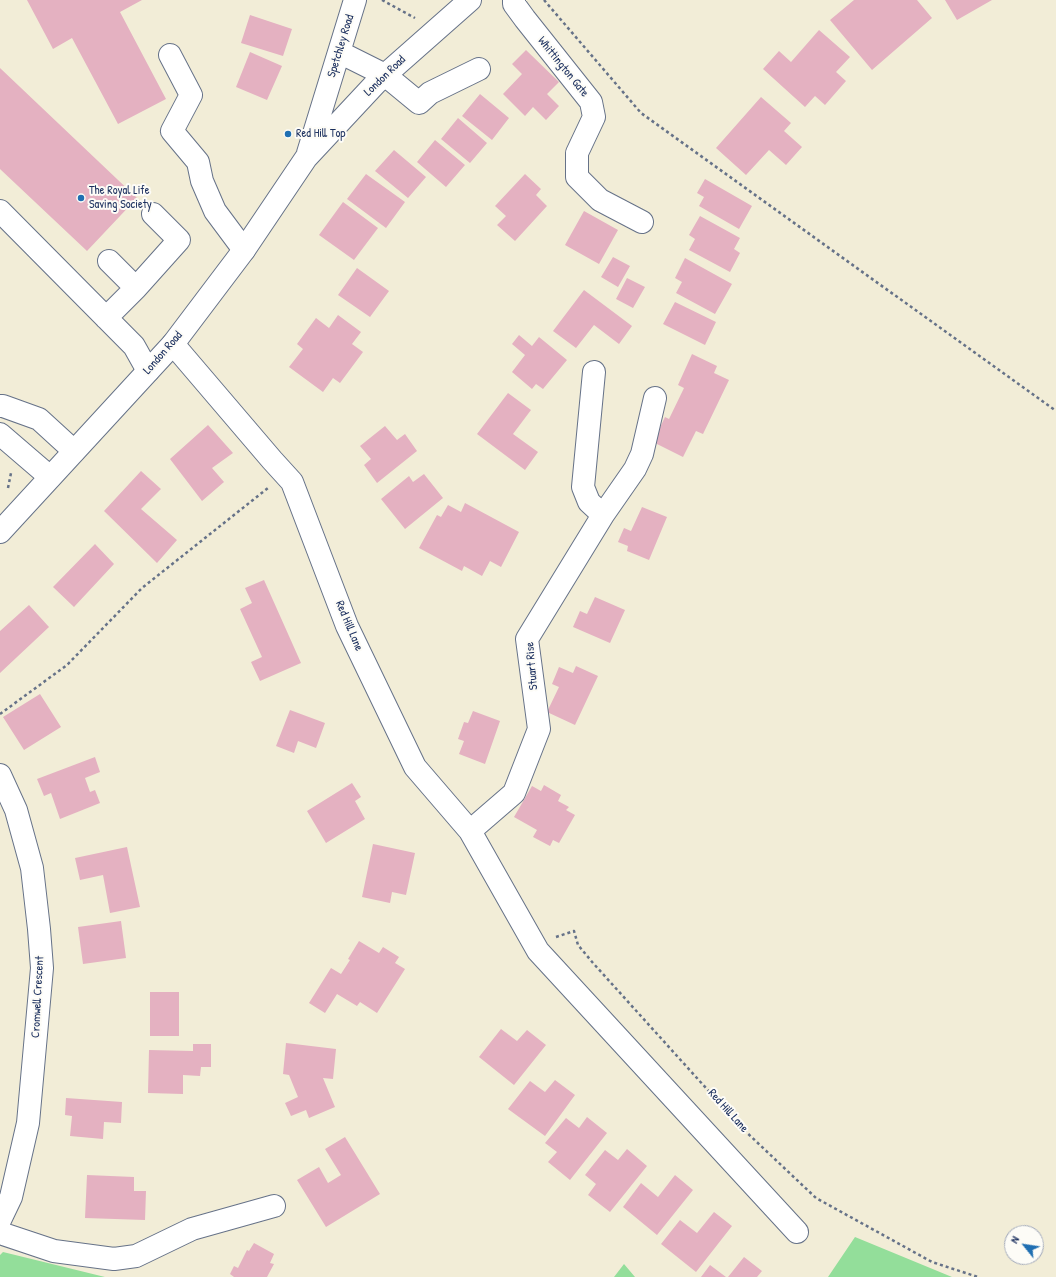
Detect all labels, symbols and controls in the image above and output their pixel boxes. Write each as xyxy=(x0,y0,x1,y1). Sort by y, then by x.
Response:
street label: Spetchley Road xyxy=(325,13,357,79)
street label: Whittington Gate xyxy=(534,34,592,100)
street label: London Road xyxy=(361,53,409,99)
place label: Red Hill Top xyxy=(296,127,345,141)
marker: Red Hill Top xyxy=(283,129,293,139)
place label: The Royal Life Saving Society xyxy=(89,184,152,212)
marker: The Royal Life Saving Society xyxy=(76,193,86,203)
street label: London Road xyxy=(140,329,186,377)
street label: Red Hill Lane xyxy=(332,599,366,653)
street label: Stuart Rise xyxy=(523,641,541,691)
street label: Cromwell Crescent xyxy=(29,956,47,1038)
street label: Red Hill Lane xyxy=(705,1086,751,1136)
north arrow xyxy=(1004,1225,1044,1265)
text: N xyxy=(1007,1233,1022,1246)

